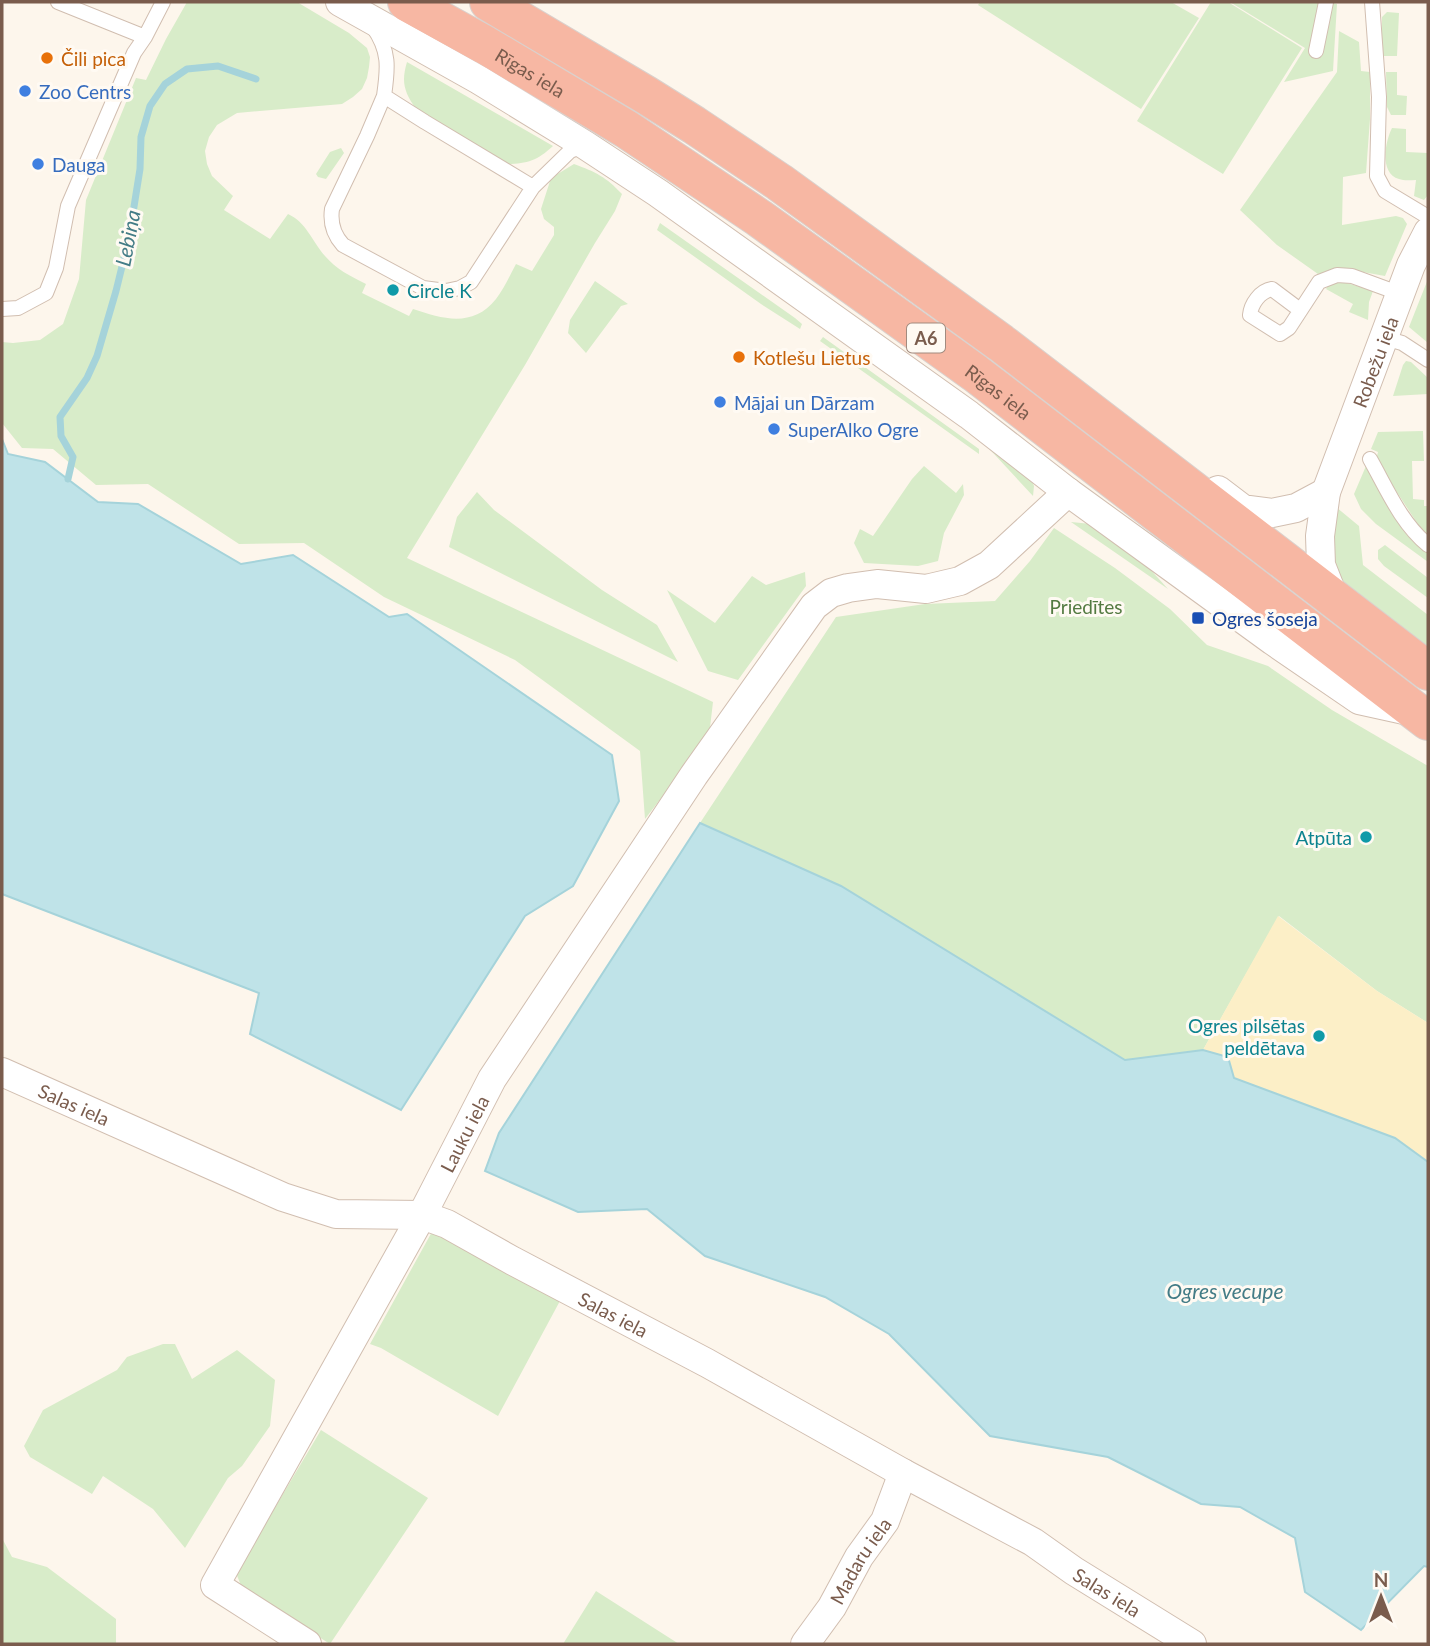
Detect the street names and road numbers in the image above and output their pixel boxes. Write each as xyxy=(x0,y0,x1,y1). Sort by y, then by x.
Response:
street label: Rīgas iela xyxy=(491,42,570,102)
street label: Robežu iela xyxy=(1347,313,1402,410)
road number: A6 xyxy=(907,324,945,352)
street label: Rīgas iela xyxy=(961,359,1036,424)
street label: Salas iela xyxy=(35,1078,113,1130)
street label: Lauku iela xyxy=(435,1091,493,1176)
street label: Salas iela xyxy=(575,1286,652,1342)
street label: Madaru iela xyxy=(824,1513,895,1608)
street label: Salas iela xyxy=(1069,1562,1145,1621)

